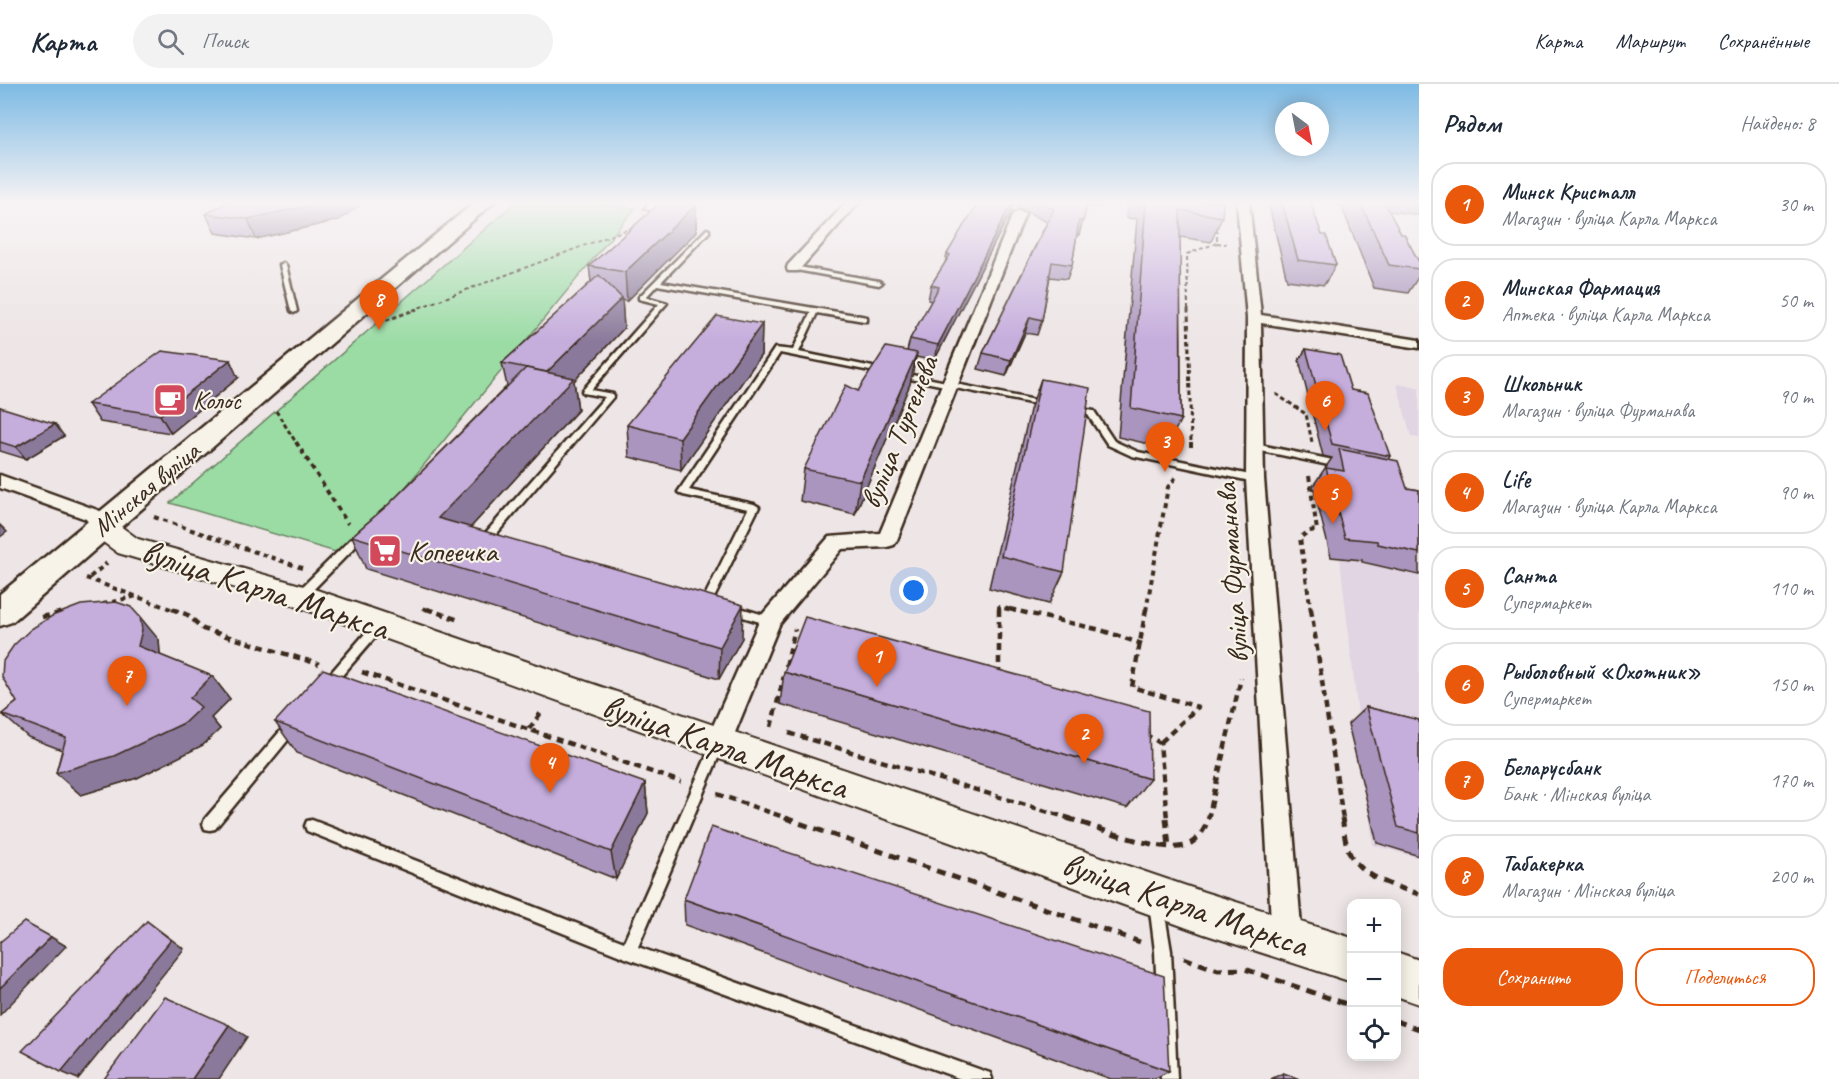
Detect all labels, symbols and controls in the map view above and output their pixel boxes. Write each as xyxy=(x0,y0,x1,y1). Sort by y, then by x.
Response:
search box xyxy=(133,14,553,68)
text: Карта xyxy=(30,24,97,59)
icon: search xyxy=(154,25,187,58)
text: Поиск xyxy=(202,27,248,55)
text: Карта xyxy=(1534,28,1583,54)
text: Маршрут xyxy=(1616,28,1685,54)
text: Сохранённые xyxy=(1718,28,1809,54)
north arrow xyxy=(1275,102,1329,156)
text: Рядом xyxy=(1443,107,1501,140)
text: Найдено: 8 xyxy=(1740,111,1815,136)
text: Минск Кристалл xyxy=(1502,178,1635,206)
text: 1 xyxy=(1460,192,1469,217)
text: 30 m xyxy=(1779,192,1813,217)
text: Магазин · вуліца Карла Маркса xyxy=(1502,206,1716,231)
text: Минская Фармация xyxy=(1502,274,1659,302)
pin: 8 xyxy=(360,280,398,330)
text: 2 xyxy=(1460,288,1469,313)
text: 50 m xyxy=(1779,288,1813,313)
text: Аптека · вуліца Карла Маркса xyxy=(1502,302,1710,327)
street label: вуліца Тургенева xyxy=(851,348,948,514)
text: Школьник xyxy=(1502,370,1581,398)
cafe icon: Колос xyxy=(152,382,188,418)
pin: 6 xyxy=(1306,382,1344,431)
place label: Колос xyxy=(193,384,241,417)
text: 3 xyxy=(1460,384,1469,409)
text: 90 m xyxy=(1779,384,1813,409)
text: Магазин · вуліца Фурманава xyxy=(1502,398,1694,423)
pin: 3 xyxy=(1146,422,1184,472)
street label: Мінская вуліца xyxy=(85,433,208,544)
text: Life xyxy=(1502,466,1530,494)
pin: 5 xyxy=(1314,474,1352,524)
street label: вуліца Фурманава xyxy=(1207,480,1257,664)
text: 4 xyxy=(1460,480,1469,505)
text: 90 m xyxy=(1779,480,1813,505)
text: Магазин · вуліца Карла Маркса xyxy=(1502,494,1716,519)
street label: вуліца Карла Маркса xyxy=(136,527,397,651)
place label: Копеечка xyxy=(408,532,499,570)
supermarket icon: Копеечка xyxy=(367,533,403,569)
text: Санта xyxy=(1502,562,1556,590)
your location xyxy=(899,576,928,605)
text: 5 xyxy=(1460,576,1469,601)
text: 110 m xyxy=(1770,576,1813,601)
text: Супермаркет xyxy=(1502,590,1591,615)
pin: 1 xyxy=(858,638,896,687)
pin: 7 xyxy=(108,656,146,706)
text: Рыболовный «Охотник» xyxy=(1502,658,1701,686)
text: 6 xyxy=(1460,672,1469,697)
text: 150 m xyxy=(1770,672,1813,697)
street label: вуліца Карла Маркса xyxy=(596,682,856,810)
text: Супермаркет xyxy=(1502,686,1591,711)
pin: 2 xyxy=(1064,714,1104,764)
pin: 4 xyxy=(530,744,570,793)
text: Беларусбанк xyxy=(1502,754,1601,782)
text: 7 xyxy=(1460,768,1469,793)
text: 170 m xyxy=(1770,768,1813,793)
text: Банк · Мінская вуліца xyxy=(1502,782,1650,807)
street label: вуліца Карла Маркса xyxy=(1056,840,1316,968)
text: Табакерка xyxy=(1502,850,1582,878)
text: 8 xyxy=(1460,864,1469,889)
text: 200 m xyxy=(1770,864,1813,889)
text: Магазин · Мінская вуліца xyxy=(1502,878,1674,903)
map controls xyxy=(1347,899,1401,1061)
button: + xyxy=(1347,899,1401,953)
button: Сохранить xyxy=(1443,948,1623,1006)
button: Поделиться xyxy=(1635,948,1815,1006)
button: − xyxy=(1347,953,1401,1007)
button: locate xyxy=(1347,1007,1401,1061)

